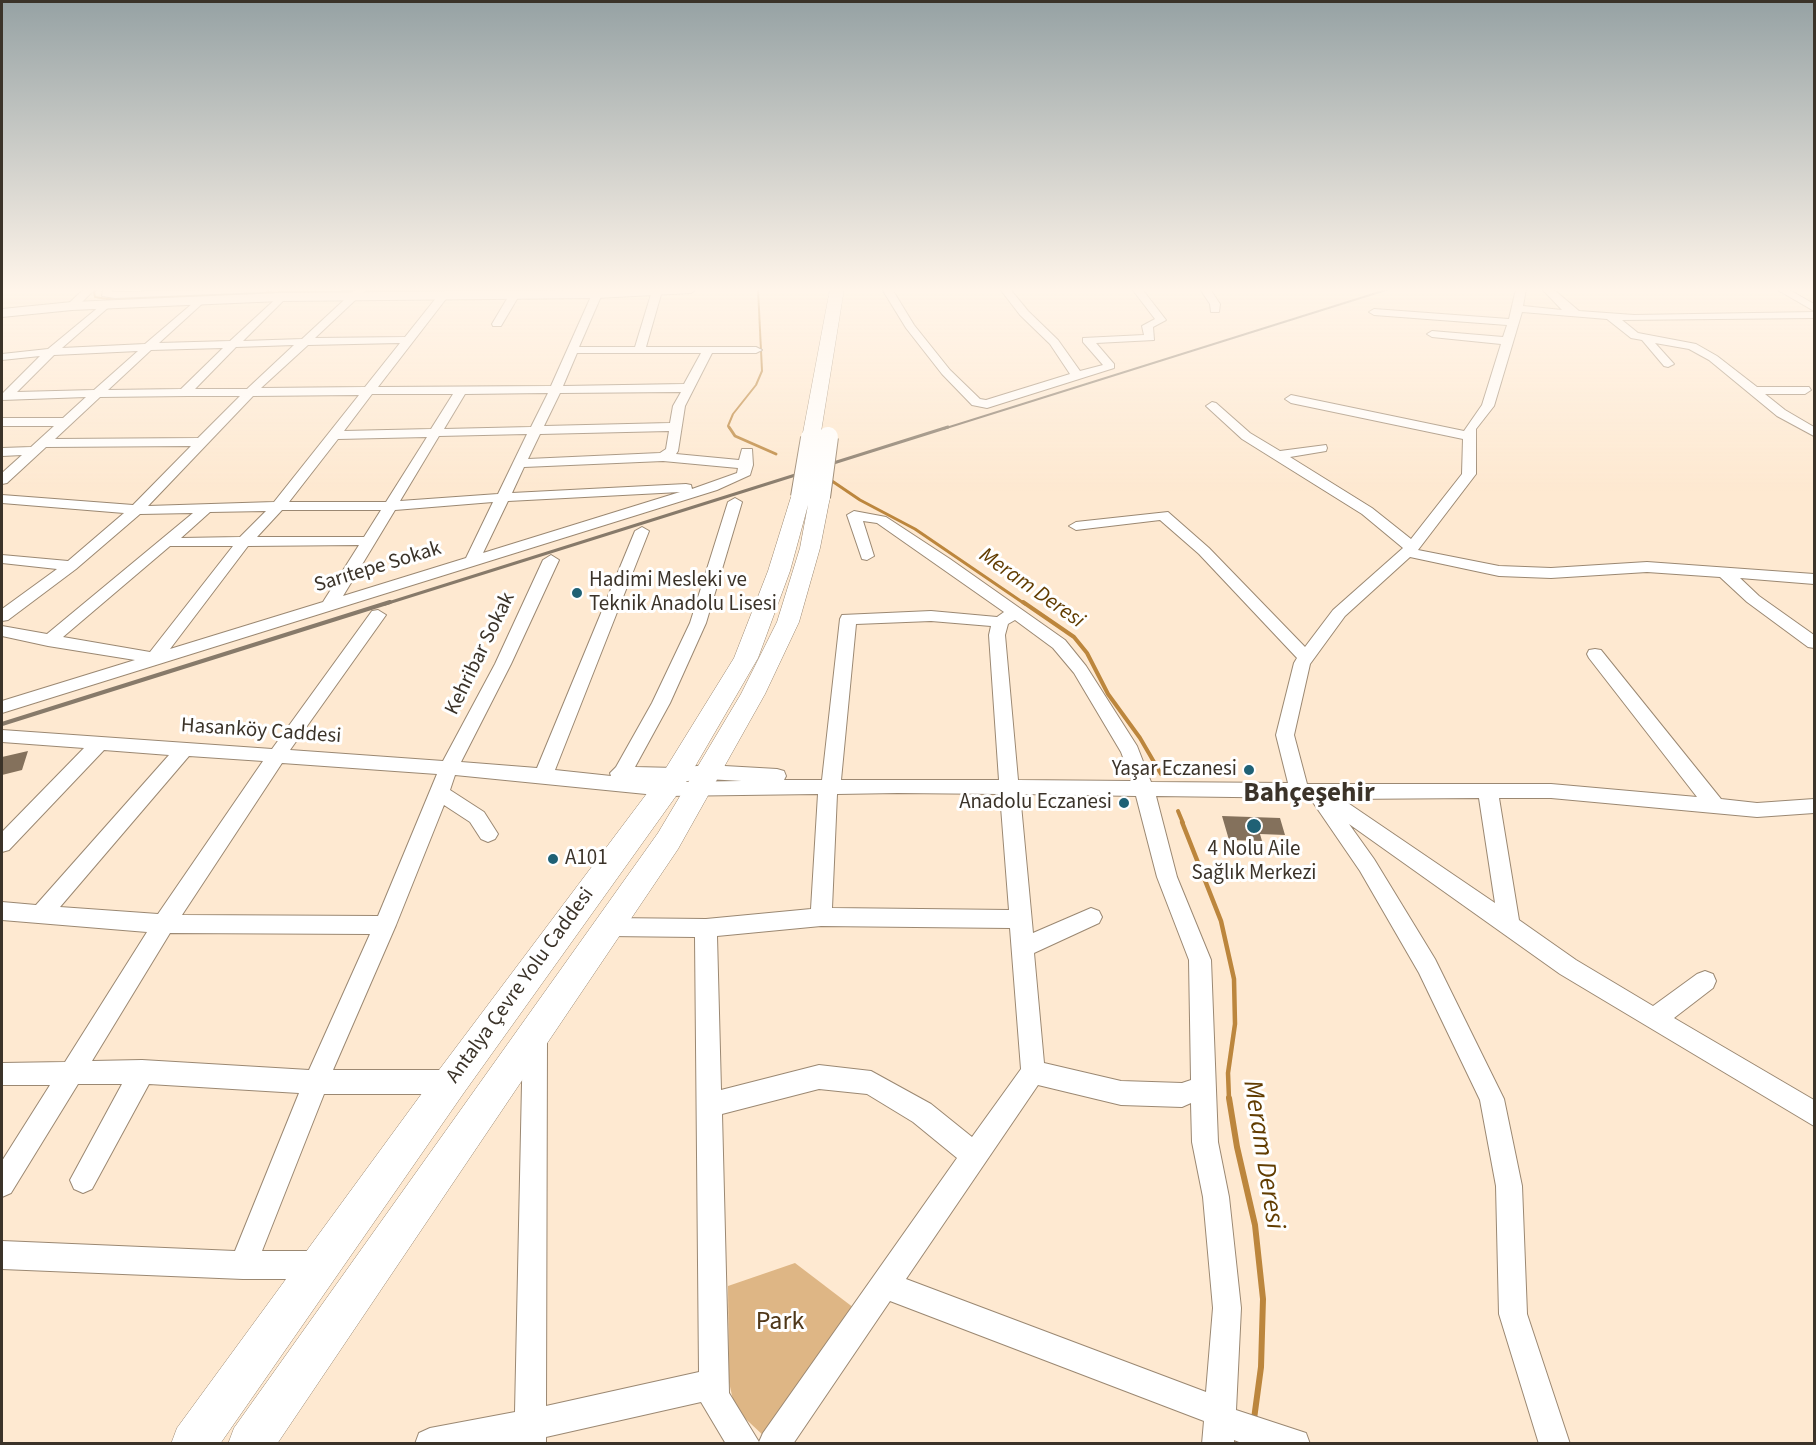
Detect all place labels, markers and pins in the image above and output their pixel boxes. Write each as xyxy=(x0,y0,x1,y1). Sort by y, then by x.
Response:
place label: Hadimi Mesleki ve Teknik Anadolu Lisesi xyxy=(589,568,777,618)
marker: Hadimi Mesleki ve Teknik Anadolu Lisesi xyxy=(570,586,584,600)
place label: Yaşar Eczanesi xyxy=(1112,757,1237,783)
marker: Yaşar Eczanesi xyxy=(1242,763,1256,777)
place label: Anadolu Eczanesi xyxy=(959,790,1112,816)
marker: Anadolu Eczanesi xyxy=(1117,796,1131,810)
marker: 4 Nolu Aile Sağlık Merkezi xyxy=(1245,817,1263,835)
place label: 4 Nolu Aile Sağlık Merkezi xyxy=(1191,837,1317,887)
place label: A101 xyxy=(565,846,608,872)
marker: A101 xyxy=(546,852,560,866)

